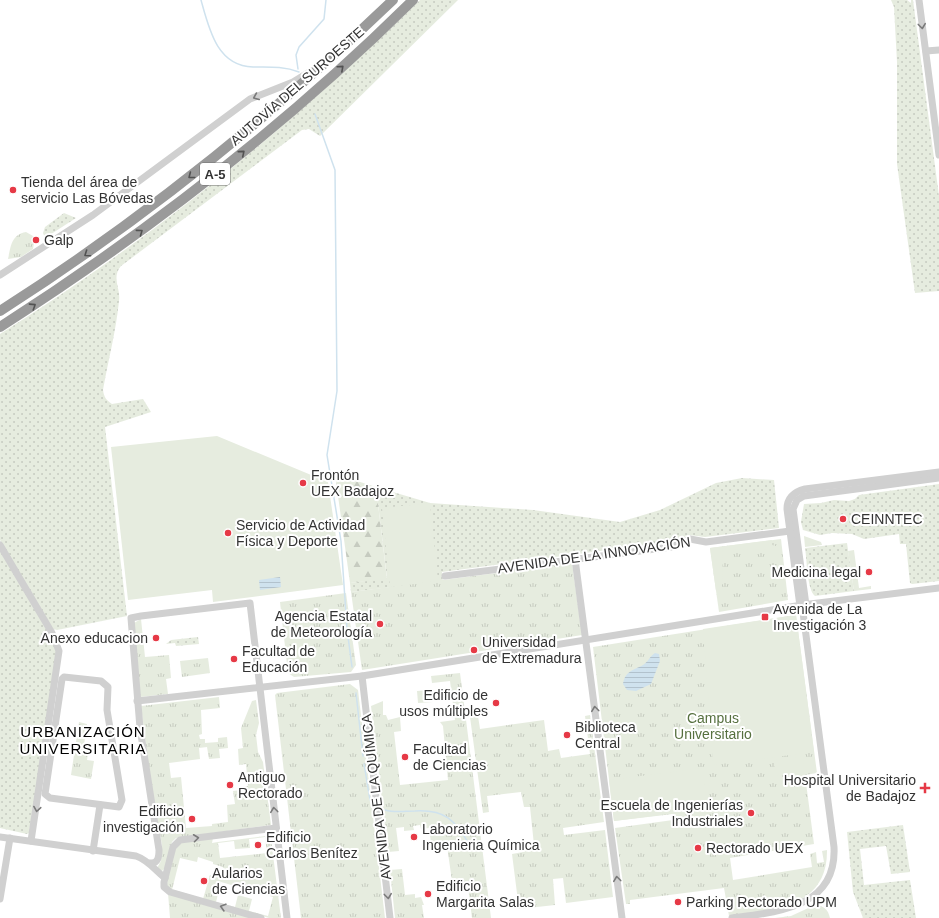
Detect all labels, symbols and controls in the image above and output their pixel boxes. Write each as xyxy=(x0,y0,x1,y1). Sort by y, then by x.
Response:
one-way arrow xyxy=(917,23,926,29)
street label: AUTOVÍA DEL SUROESTE xyxy=(227,24,367,148)
one-way arrow xyxy=(336,65,344,73)
one-way arrow xyxy=(252,92,259,100)
one-way arrow xyxy=(238,150,245,157)
road number: A-5 xyxy=(200,163,230,185)
one-way arrow xyxy=(188,171,195,178)
place label: Tienda del área de servicio Las Bóvedas xyxy=(21,174,153,206)
marker: Tienda del área de servicio Las Bóvedas xyxy=(8,185,18,195)
one-way arrow xyxy=(135,230,142,237)
place label: Galp xyxy=(44,232,74,248)
marker: Galp xyxy=(31,235,41,245)
one-way arrow xyxy=(84,249,91,256)
one-way arrow xyxy=(29,303,36,311)
place label: Frontón UEX Badajoz xyxy=(311,467,394,499)
marker: Frontón UEX Badajoz xyxy=(298,478,308,488)
place label: CEINNTEC xyxy=(851,511,923,527)
marker: CEINNTEC xyxy=(838,514,848,524)
place label: Servicio de Actividad Física y Deporte xyxy=(236,517,365,549)
marker: Servicio de Actividad Física y Deporte xyxy=(223,528,233,538)
street label: AVENIDA DE LA INNOVACIÓN xyxy=(496,534,692,576)
place label: Medicina legal xyxy=(772,564,861,580)
marker: Medicina legal xyxy=(864,567,874,577)
place label: Avenida de La Investigación 3 xyxy=(773,601,867,633)
place label: Agencia Estatal de Meteorología xyxy=(271,608,372,640)
marker: Avenida de La Investigación 3 xyxy=(760,612,770,622)
marker: Agencia Estatal de Meteorología xyxy=(375,619,385,629)
place label: Anexo educacion xyxy=(41,630,148,646)
marker: Anexo educacion xyxy=(151,633,161,643)
place label: Universidad de Extremadura xyxy=(482,634,582,666)
place label: Facultad de Educación xyxy=(242,643,315,675)
marker: Universidad de Extremadura xyxy=(469,645,479,655)
marker: Facultad de Educación xyxy=(229,654,239,664)
place label: Edificio de usos múltiples xyxy=(399,687,488,719)
marker: Edificio de usos múltiples xyxy=(491,698,501,708)
one-way arrow xyxy=(591,706,600,712)
park label: Campus Universitario xyxy=(674,710,752,742)
street label: AVENIDA DE LA QUÍMICA xyxy=(358,712,394,881)
place label: Biblioteca Central xyxy=(575,719,636,751)
district label: URBANIZACIÓN UNIVERSITARIA xyxy=(20,723,146,757)
marker: Biblioteca Central xyxy=(562,730,572,740)
place label: Facultad de Ciencias xyxy=(413,741,486,773)
marker: Facultad de Ciencias xyxy=(400,752,410,762)
place label: Antiguo Rectorado xyxy=(238,769,303,801)
place label: Hospital Universitario de Badajoz xyxy=(784,772,916,804)
marker: Antiguo Rectorado xyxy=(225,780,235,790)
marker: Hospital Universitario de Badajoz xyxy=(919,782,931,794)
place label: Escuela de Ingenierías Industriales xyxy=(601,797,743,829)
place label: Edificio investigación xyxy=(103,803,184,835)
one-way arrow xyxy=(33,806,42,812)
one-way arrow xyxy=(270,807,279,813)
marker: Escuela de Ingenierías Industriales xyxy=(746,808,756,818)
marker: Edificio investigación xyxy=(187,814,197,824)
place label: Laboratorio Ingenieria Química xyxy=(422,821,540,853)
place label: Edificio Carlos Benítez xyxy=(266,829,358,861)
marker: Laboratorio Ingenieria Química xyxy=(409,832,419,842)
one-way arrow xyxy=(192,834,199,843)
marker: Edificio Carlos Benítez xyxy=(253,840,263,850)
place label: Rectorado UEX xyxy=(706,840,804,856)
marker: Rectorado UEX xyxy=(693,843,703,853)
place label: Aularios de Ciencias xyxy=(212,865,285,897)
marker: Aularios de Ciencias xyxy=(199,876,209,886)
one-way arrow xyxy=(613,876,622,882)
place label: Edificio Margarita Salas xyxy=(436,878,534,910)
marker: Edificio Margarita Salas xyxy=(423,889,433,899)
one-way arrow xyxy=(383,893,392,899)
place label: Parking Rectorado UPM xyxy=(686,894,837,910)
marker: Parking Rectorado UPM xyxy=(673,897,683,907)
one-way arrow xyxy=(220,903,227,912)

